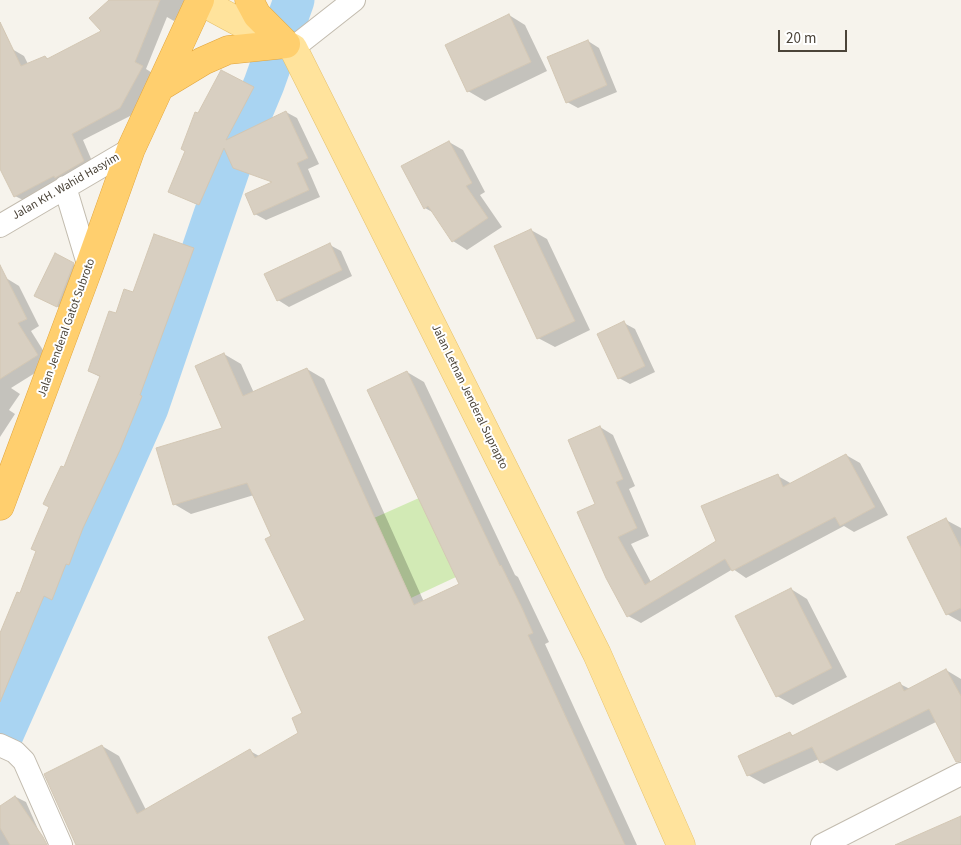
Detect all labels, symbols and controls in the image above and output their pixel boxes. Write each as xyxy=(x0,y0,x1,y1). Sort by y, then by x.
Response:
scale bar xyxy=(781,20,850,52)
text: 20 m xyxy=(786,28,816,49)
street label: Jalan KH. Wahid Hasyim xyxy=(10,150,122,224)
street label: Jalan Jenderal Gatot Subroto xyxy=(35,257,99,399)
street label: Jalan Letnan Jenderal Suprapto xyxy=(428,322,510,472)

